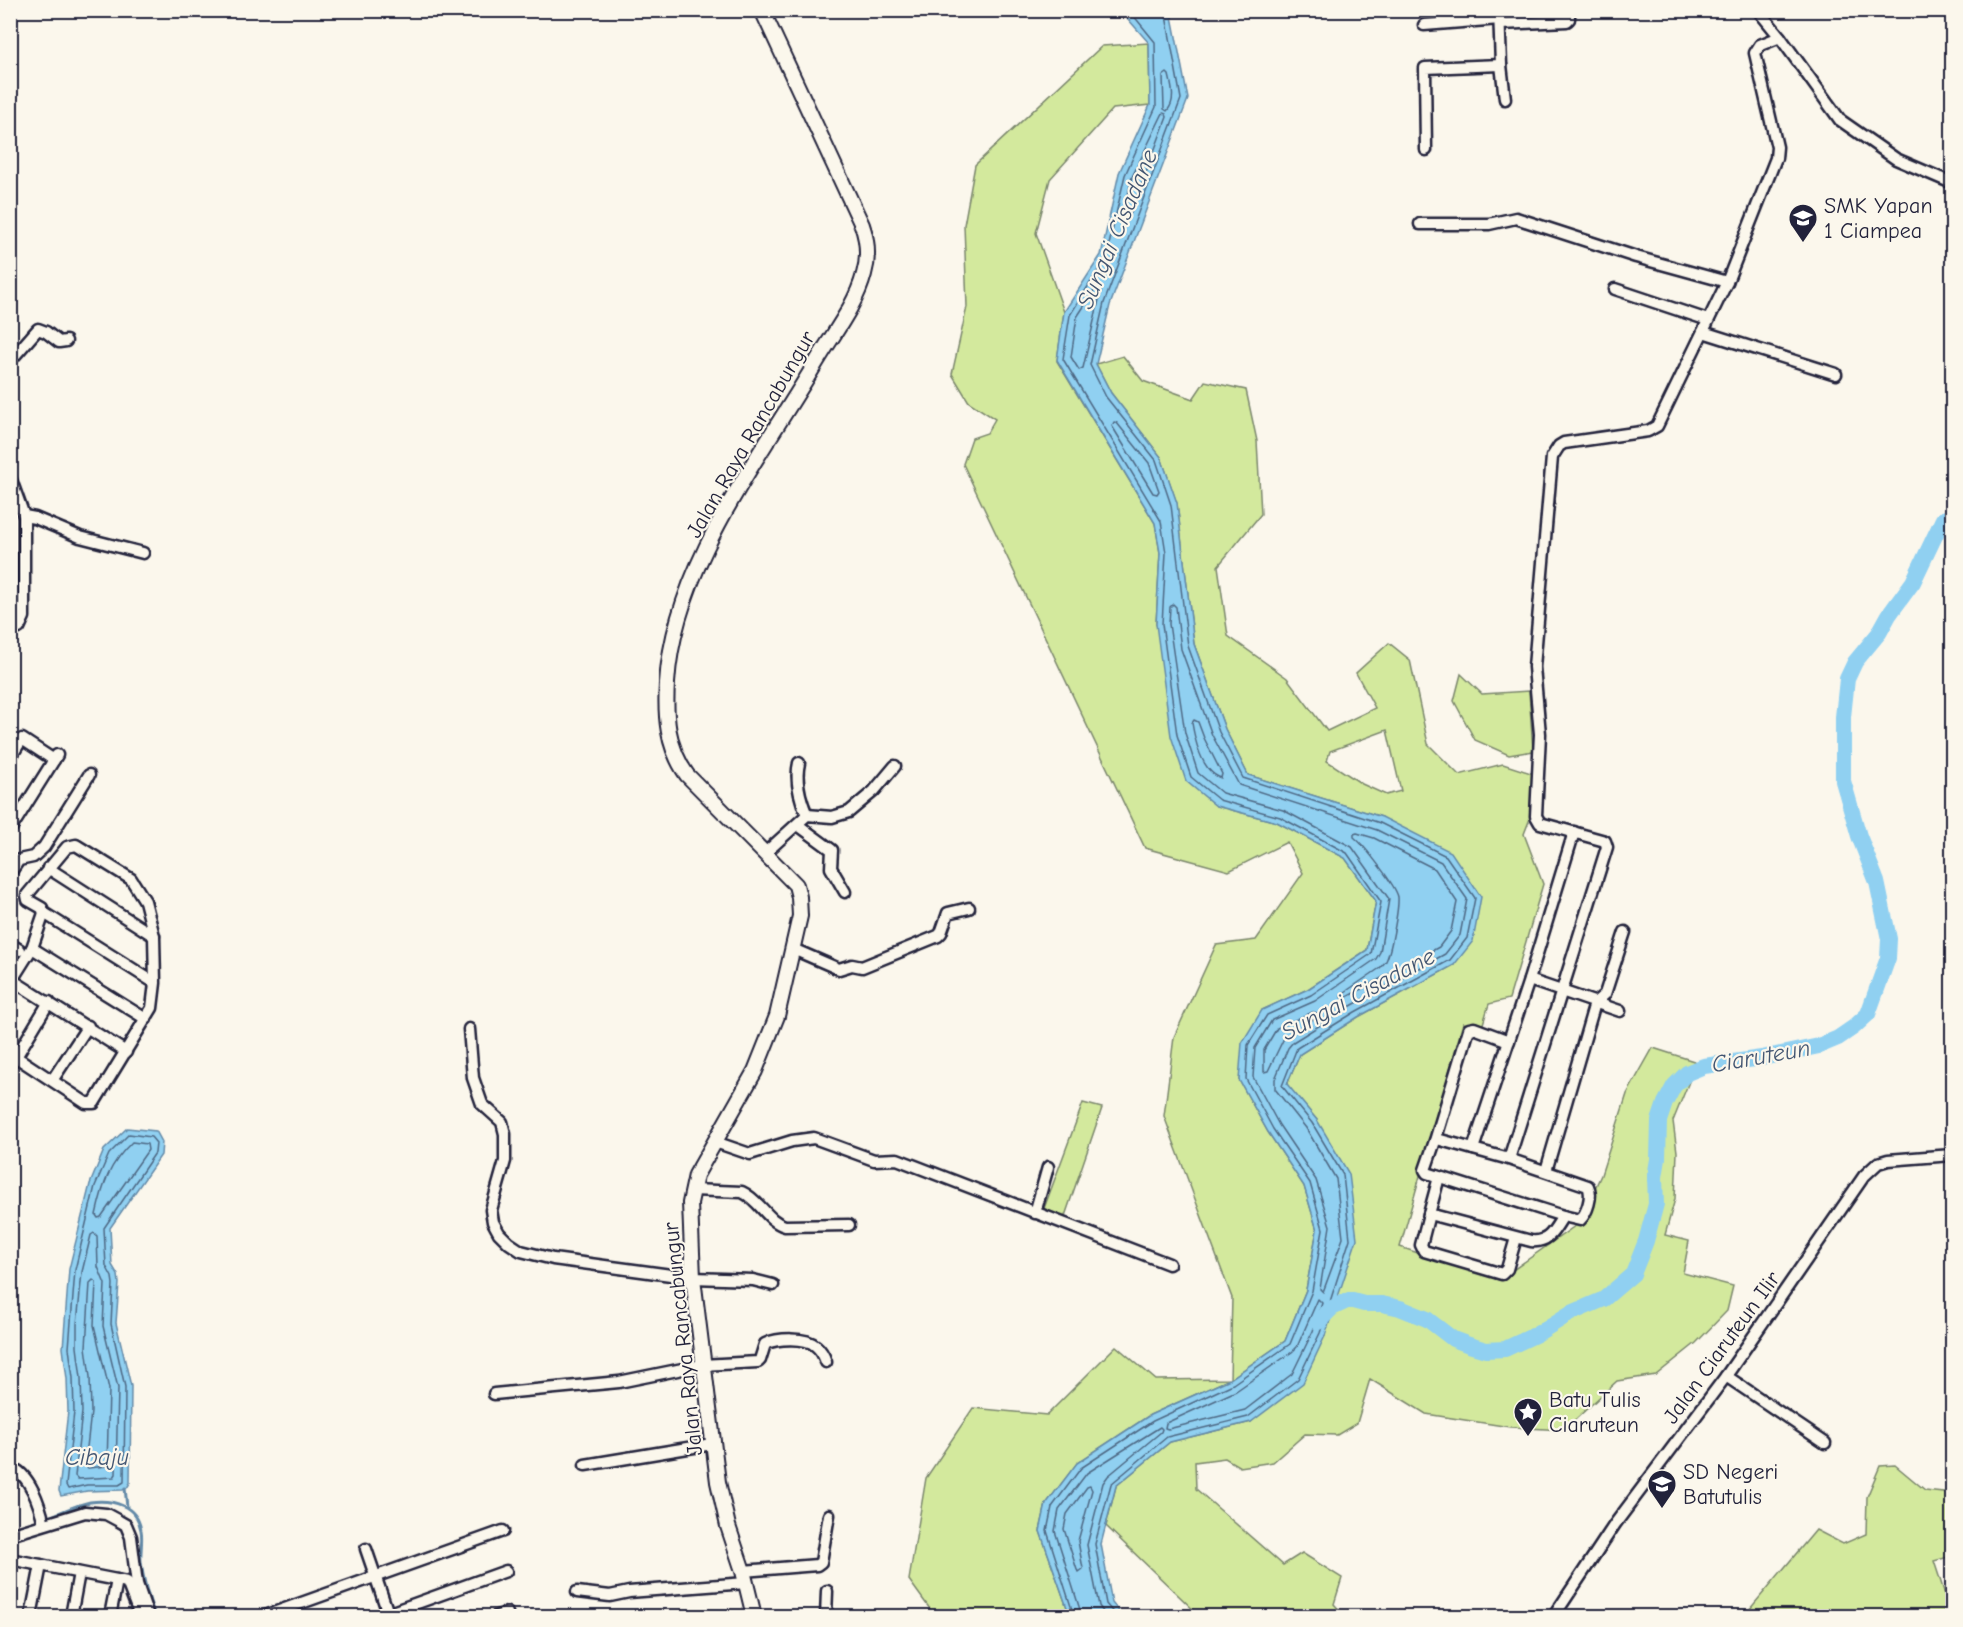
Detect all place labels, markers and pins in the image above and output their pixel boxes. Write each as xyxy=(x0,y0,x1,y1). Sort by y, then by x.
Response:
place label: SMK Yapan 1 Ciampea xyxy=(1824,193,1933,244)
school or university icon: SMK Yapan 1 Ciampea xyxy=(1787,202,1819,244)
place label: Batu Tulis Ciaruteun xyxy=(1549,1387,1641,1438)
place icon: Batu Tulis Ciaruteun xyxy=(1512,1396,1544,1438)
place label: SD Negeri Batutulis xyxy=(1683,1459,1778,1510)
school or university icon: SD Negeri Batutulis xyxy=(1646,1468,1678,1510)

